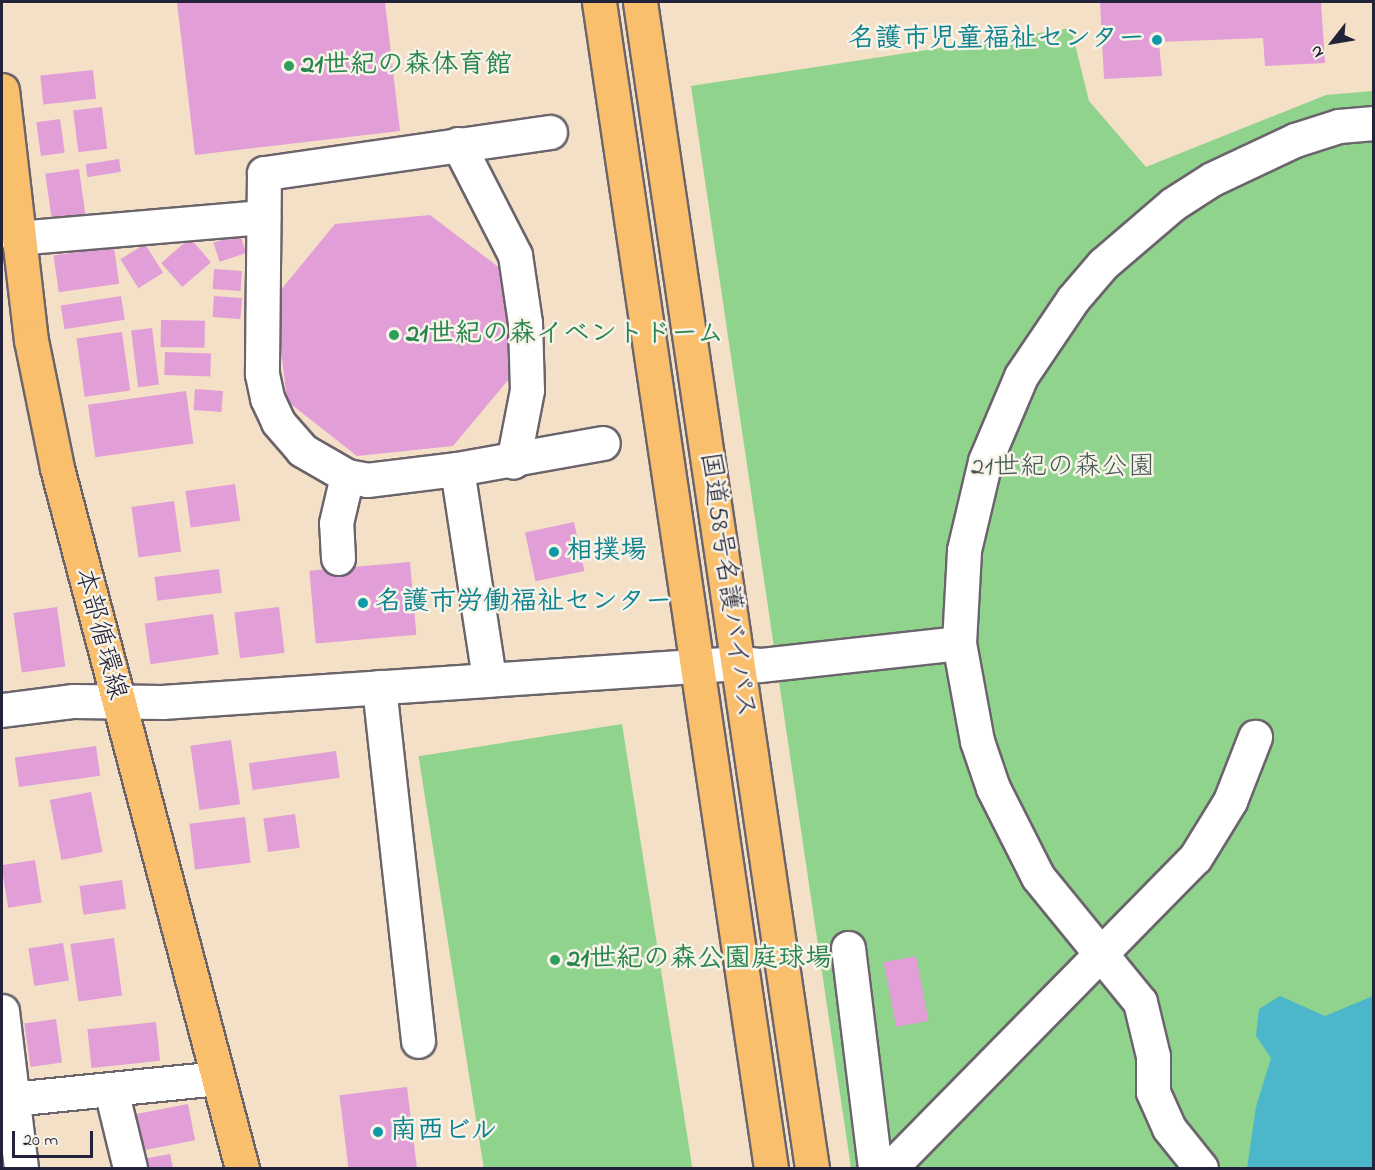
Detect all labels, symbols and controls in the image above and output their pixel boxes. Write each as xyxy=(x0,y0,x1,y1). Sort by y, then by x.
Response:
north arrow xyxy=(1303,12,1363,72)
place label: 名護市児童福祉センター xyxy=(848,24,1145,56)
marker: 名護市児童福祉センター xyxy=(1150,33,1164,47)
text: N xyxy=(1305,40,1331,62)
place label: 21世紀の森体育館 xyxy=(301,50,512,82)
marker: 21世紀の森体育館 xyxy=(282,59,296,73)
place label: 21世紀の森イベントドーム xyxy=(406,319,725,351)
marker: 21世紀の森イベントドーム xyxy=(387,328,401,342)
street label: 国道58号名護バイパス xyxy=(692,450,762,720)
park label: 21世紀の森公園 xyxy=(971,452,1155,484)
place label: 相撲場 xyxy=(566,536,647,568)
marker: 相撲場 xyxy=(547,545,561,559)
street label: 本部循環線 xyxy=(67,565,133,703)
place label: 名護市労働福祉センター xyxy=(375,587,672,619)
marker: 名護市労働福祉センター xyxy=(356,596,370,610)
place label: 21世紀の森公園庭球場 xyxy=(567,944,832,976)
marker: 21世紀の森公園庭球場 xyxy=(548,953,562,967)
place label: 南西ビル xyxy=(390,1116,498,1148)
scale bar xyxy=(15,1119,96,1157)
marker: 南西ビル xyxy=(371,1125,385,1139)
text: 20 m xyxy=(23,1128,58,1154)

